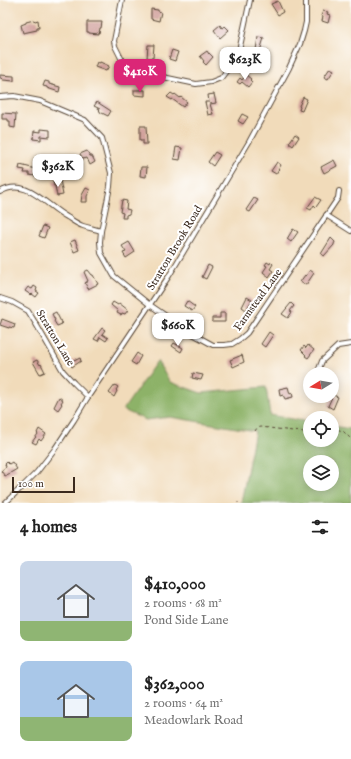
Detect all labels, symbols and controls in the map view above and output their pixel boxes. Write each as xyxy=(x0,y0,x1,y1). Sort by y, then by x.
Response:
pin: $623K xyxy=(217,47,273,81)
text: $623K xyxy=(228,51,262,68)
pin: $410K xyxy=(112,59,168,93)
text: $410K xyxy=(123,63,157,80)
pin: $362K xyxy=(30,154,86,188)
text: $362K xyxy=(41,158,75,175)
street label: Stratton Brook Road xyxy=(144,203,206,293)
street label: Farmstead Lane xyxy=(231,266,285,334)
street label: Stratton Lane xyxy=(33,307,77,369)
pin: $660K xyxy=(150,313,206,347)
text: $660K xyxy=(161,317,195,334)
north arrow xyxy=(303,367,339,403)
map controls xyxy=(303,367,339,491)
button: locate xyxy=(303,411,339,447)
button: layers xyxy=(303,455,339,491)
scale bar xyxy=(12,475,75,494)
text: 100 m xyxy=(18,477,44,491)
icon: filters xyxy=(309,516,331,538)
text: 4 homes xyxy=(20,517,77,538)
text: $410,000 xyxy=(144,574,206,595)
icon: home xyxy=(52,577,100,625)
text: 2 rooms · 68 m² xyxy=(144,595,222,612)
text: Pond Side Lane xyxy=(144,612,229,629)
text: $362,000 xyxy=(144,674,205,695)
icon: home xyxy=(52,677,100,725)
text: 2 rooms · 64 m² xyxy=(144,695,223,712)
text: Meadowlark Road xyxy=(144,712,243,729)

